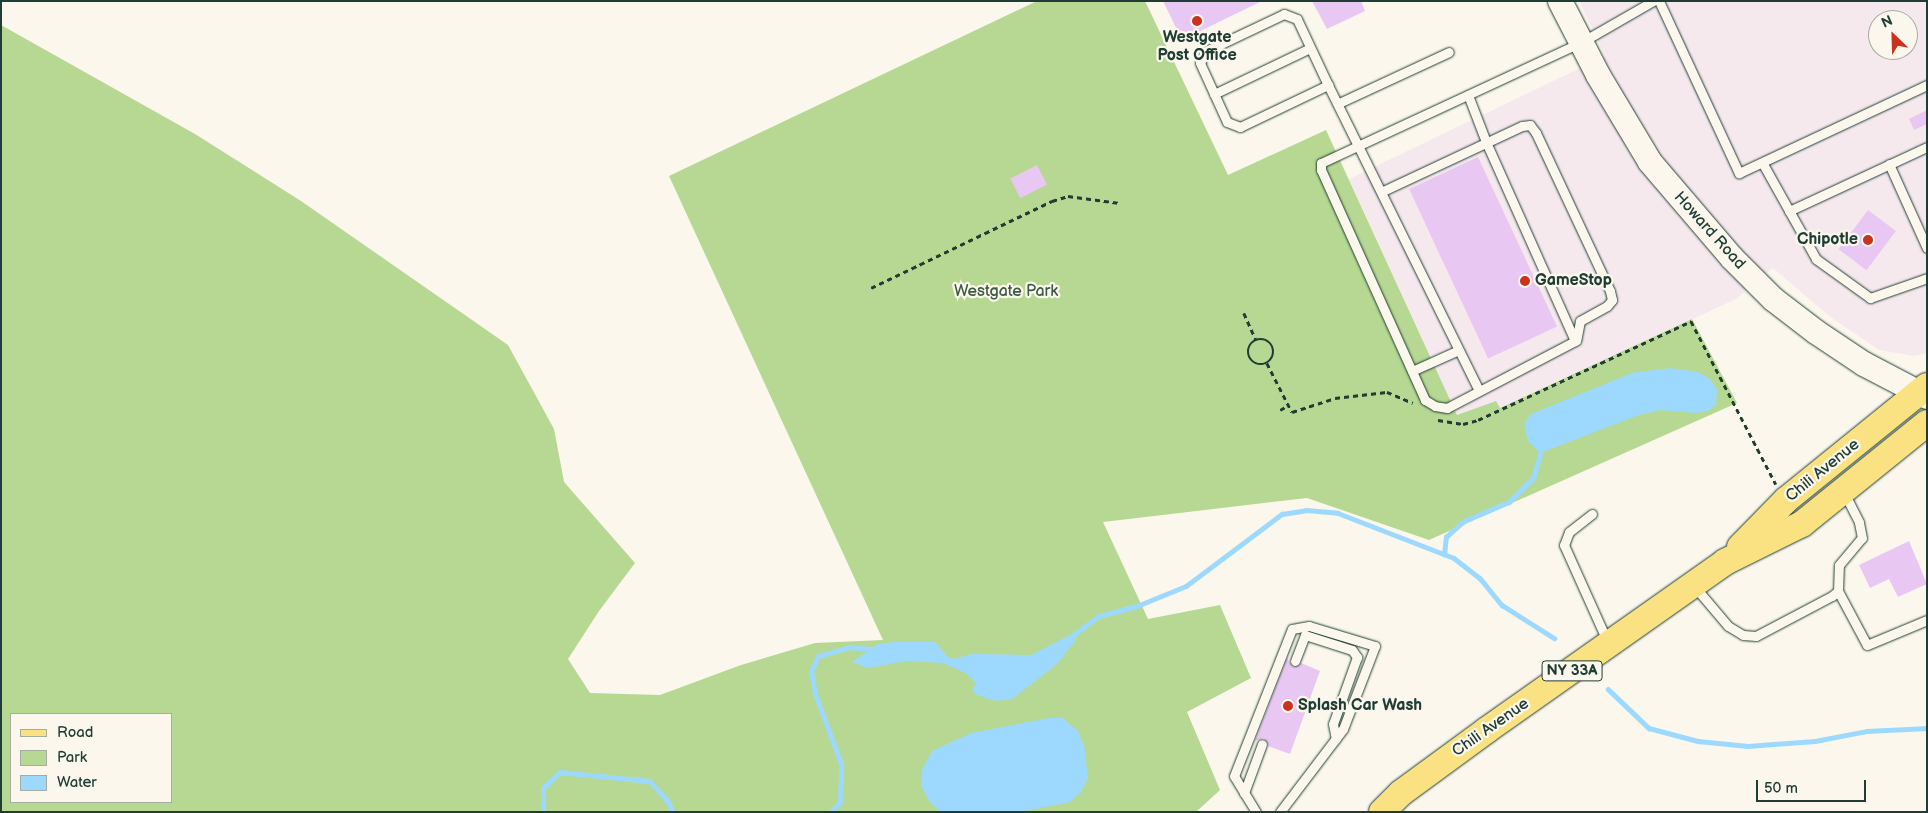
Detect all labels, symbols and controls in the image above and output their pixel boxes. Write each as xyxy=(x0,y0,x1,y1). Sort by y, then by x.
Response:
north arrow xyxy=(1868,10,1918,60)
text: N xyxy=(1879,12,1895,32)
marker: Westgate Post Office xyxy=(1191,15,1203,27)
place label: Westgate Post Office xyxy=(1157,28,1237,66)
street label: Howard Road xyxy=(1669,188,1749,274)
place label: Chipotle xyxy=(1797,230,1858,250)
marker: Chipotle xyxy=(1862,234,1874,246)
place label: GameStop xyxy=(1535,271,1612,291)
marker: GameStop xyxy=(1519,275,1531,287)
park label: Westgate Park xyxy=(954,282,1058,302)
street label: Chili Avenue xyxy=(1782,435,1864,507)
road number: NY 33A xyxy=(1541,658,1603,684)
street label: Chili Avenue xyxy=(1449,695,1533,761)
place label: Splash Car Wash xyxy=(1298,696,1422,716)
marker: Splash Car Wash xyxy=(1282,700,1294,712)
legend xyxy=(10,713,172,803)
text: Road xyxy=(57,723,93,742)
text: Park xyxy=(57,748,87,767)
scale bar xyxy=(1758,770,1868,802)
text: Water xyxy=(57,773,97,792)
text: 50 m xyxy=(1764,779,1798,798)

